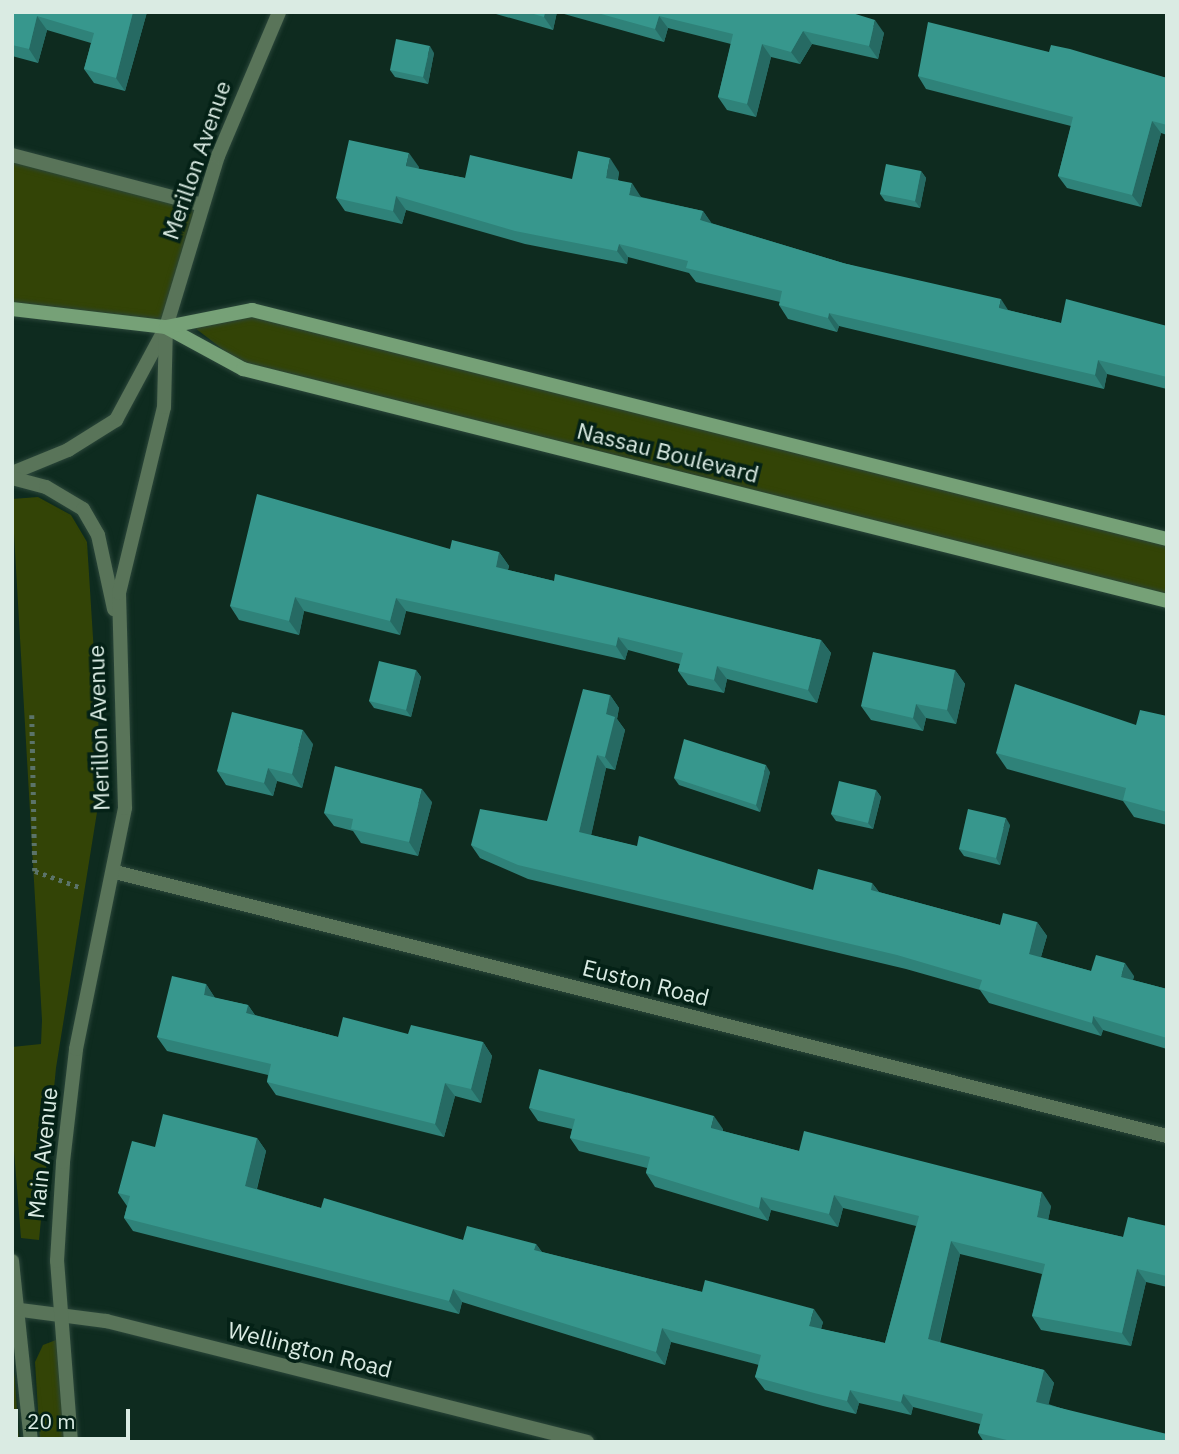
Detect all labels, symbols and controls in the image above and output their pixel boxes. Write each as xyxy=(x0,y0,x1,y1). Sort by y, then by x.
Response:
street label: Merillon Avenue xyxy=(156,77,236,243)
street label: Nassau Boulevard xyxy=(574,416,762,488)
street label: Merillon Avenue xyxy=(81,645,115,811)
street label: Euston Road xyxy=(580,953,712,1011)
street label: Main Avenue xyxy=(21,1086,63,1220)
street label: Wellington Road xyxy=(225,1315,395,1383)
scale bar xyxy=(18,1394,133,1438)
text: 20 m xyxy=(27,1407,76,1435)

